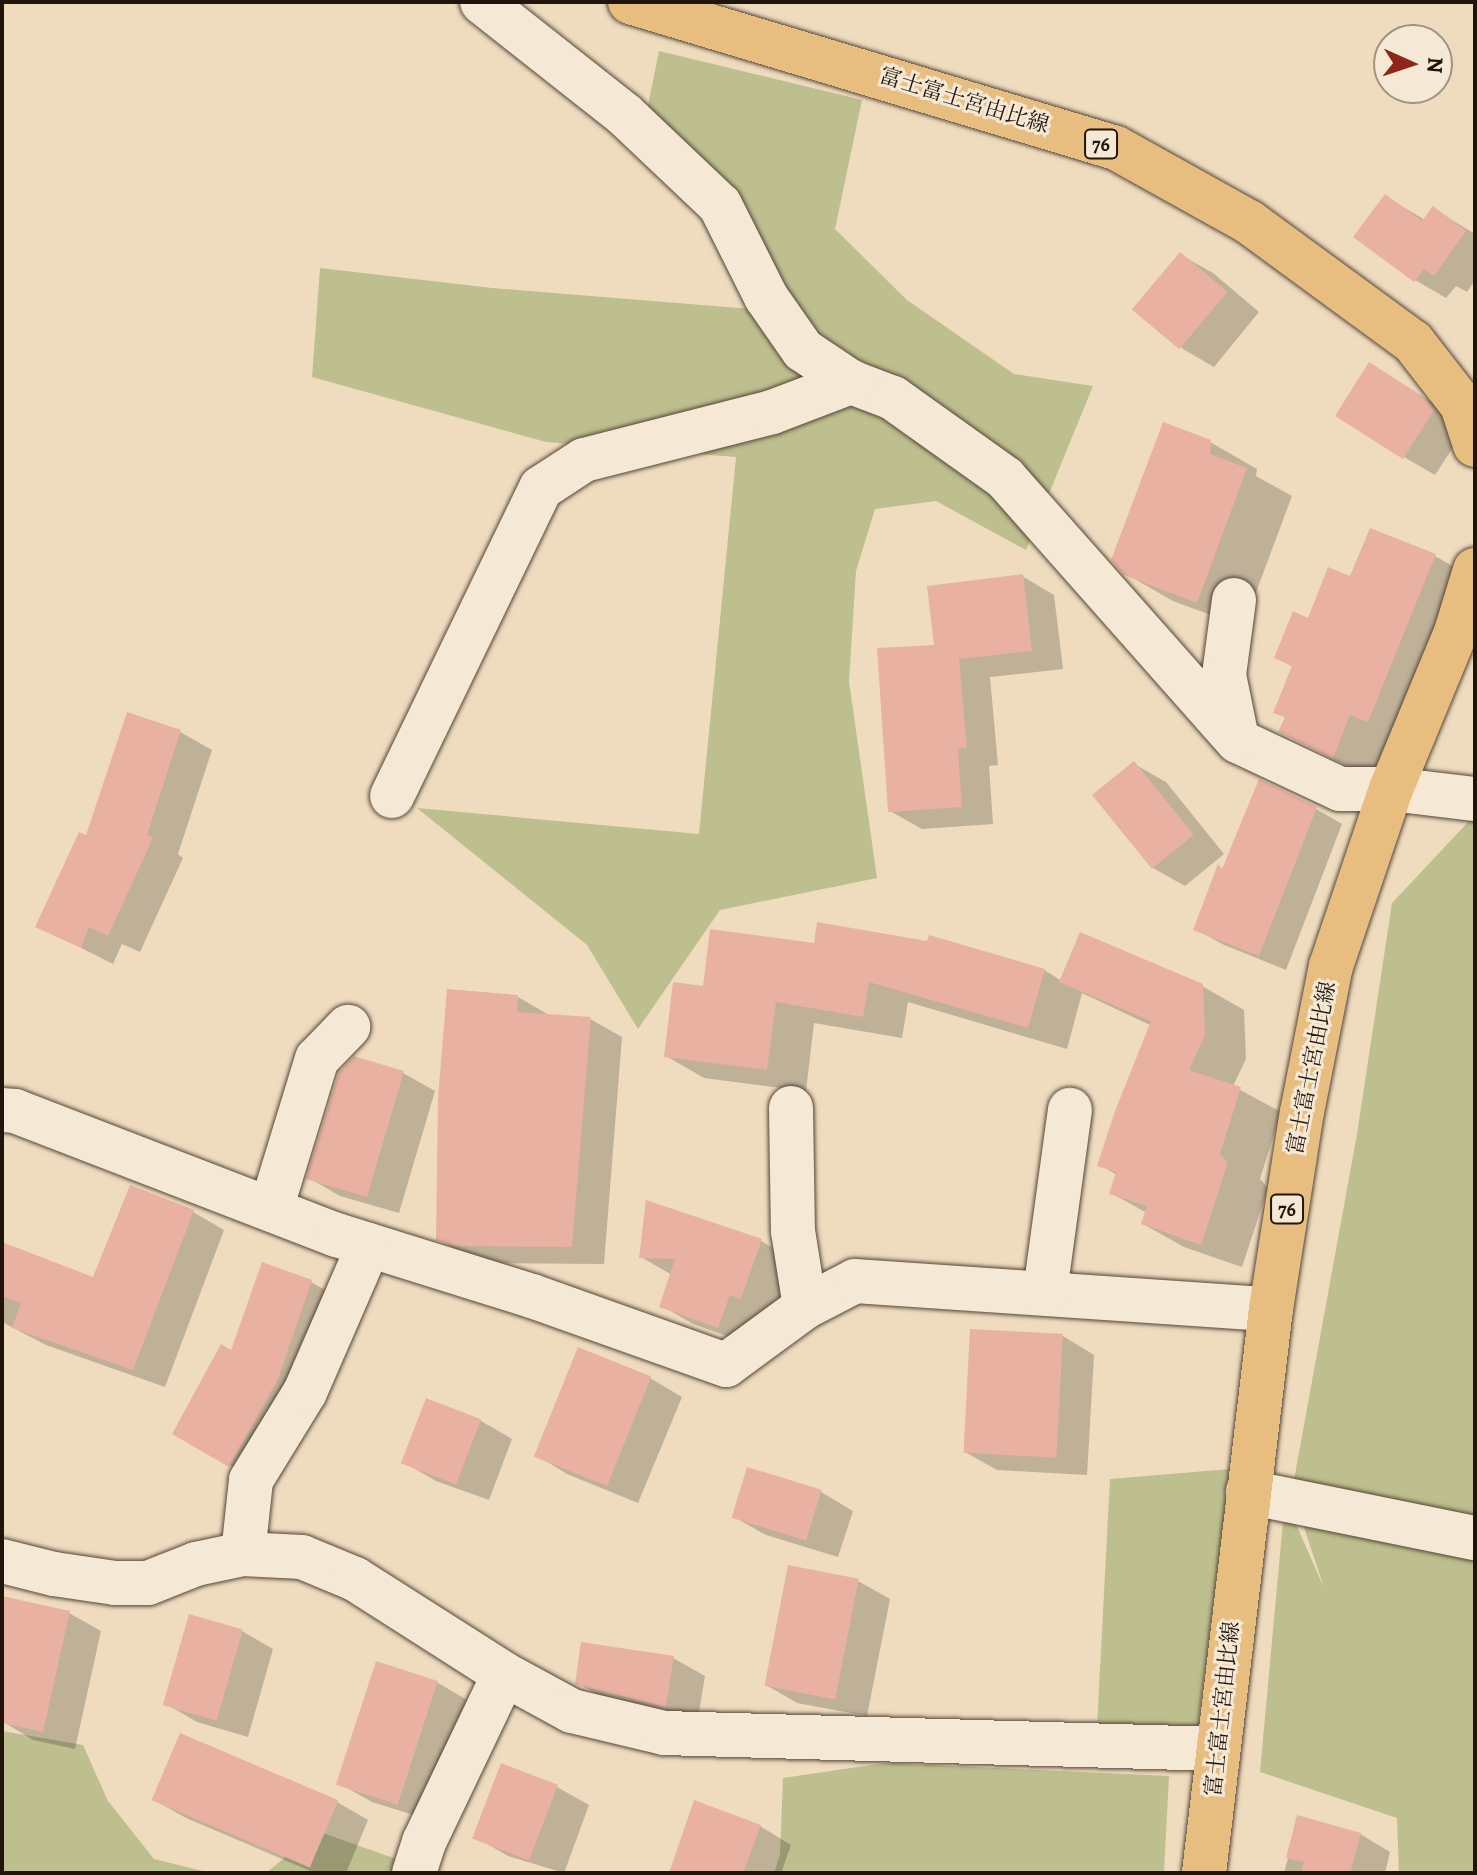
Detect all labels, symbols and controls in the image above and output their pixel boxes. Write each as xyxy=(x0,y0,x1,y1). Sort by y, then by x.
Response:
north arrow xyxy=(1373,24,1453,104)
text: N xyxy=(1420,56,1450,74)
street label: 富士富士宮由比線 xyxy=(876,63,1052,139)
road number: 76 xyxy=(1083,128,1119,160)
street label: 富士富士宮由比線 xyxy=(1282,979,1342,1157)
road number: 76 xyxy=(1269,1193,1305,1225)
street label: 富士富士宮由比線 xyxy=(1201,1620,1245,1798)

